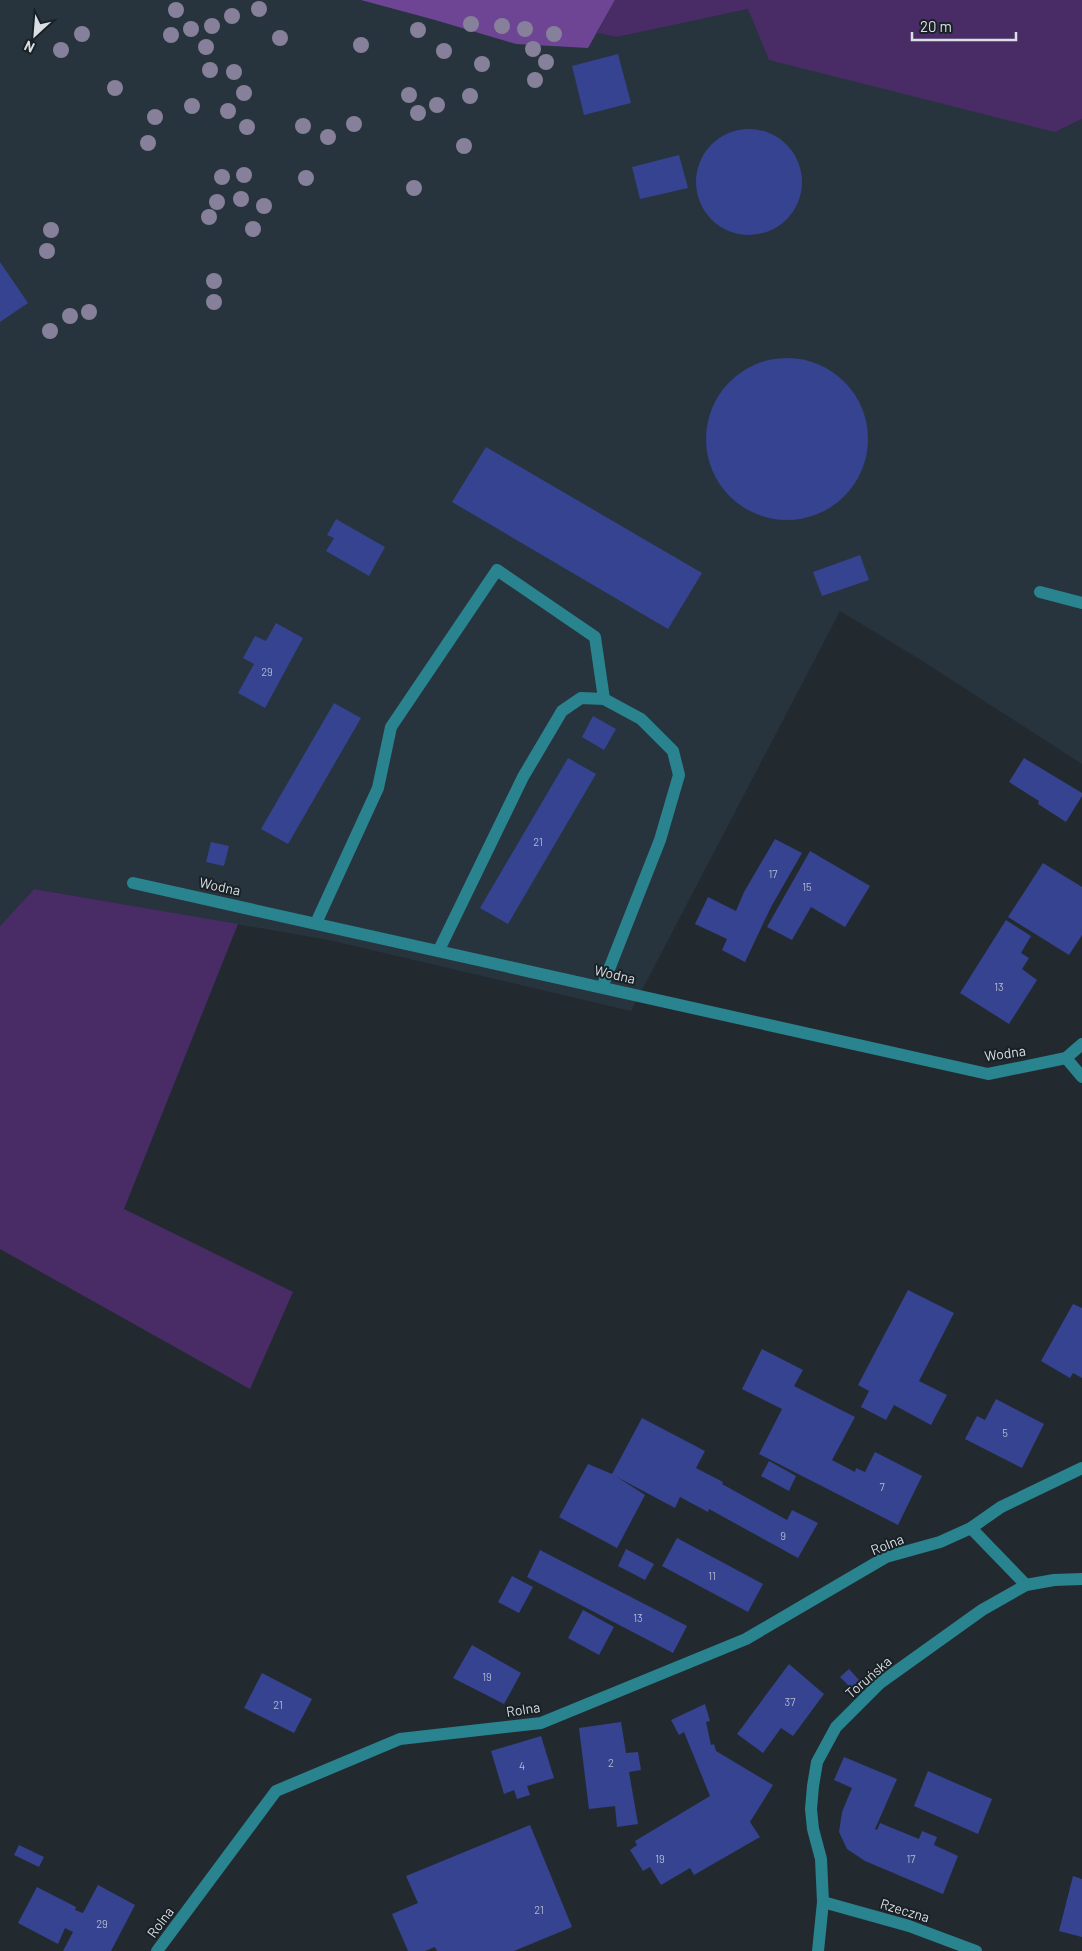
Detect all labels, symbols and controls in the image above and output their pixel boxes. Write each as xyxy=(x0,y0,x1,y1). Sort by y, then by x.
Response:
north arrow xyxy=(10,10,60,60)
scale bar xyxy=(912,10,1016,42)
text: 20 m xyxy=(920,17,952,35)
text: N xyxy=(21,37,37,57)
house number: 29 xyxy=(261,665,273,678)
house number: 21 xyxy=(533,835,543,848)
house number: 17 xyxy=(768,867,778,880)
street label: Wodna xyxy=(198,873,242,899)
house number: 15 xyxy=(802,880,812,893)
street label: Wodna xyxy=(593,961,637,987)
house number: 13 xyxy=(994,980,1004,993)
street label: Wodna xyxy=(983,1042,1027,1064)
house number: 5 xyxy=(1002,1426,1008,1439)
house number: 7 xyxy=(879,1480,885,1493)
house number: 9 xyxy=(780,1529,786,1542)
street label: Rolna xyxy=(868,1530,906,1558)
house number: 11 xyxy=(708,1569,716,1582)
house number: 13 xyxy=(633,1611,643,1624)
street label: Toruńska xyxy=(841,1652,895,1702)
house number: 19 xyxy=(482,1670,492,1683)
house number: 37 xyxy=(785,1695,795,1708)
house number: 21 xyxy=(273,1698,283,1711)
street label: Rolna xyxy=(505,1698,541,1720)
house number: 2 xyxy=(608,1756,614,1769)
house number: 4 xyxy=(519,1759,525,1772)
house number: 19 xyxy=(655,1852,665,1865)
house number: 17 xyxy=(906,1852,916,1865)
street label: Rzeczna xyxy=(878,1894,932,1926)
street label: Rolna xyxy=(143,1903,177,1941)
house number: 21 xyxy=(534,1903,544,1916)
house number: 29 xyxy=(96,1917,108,1930)

